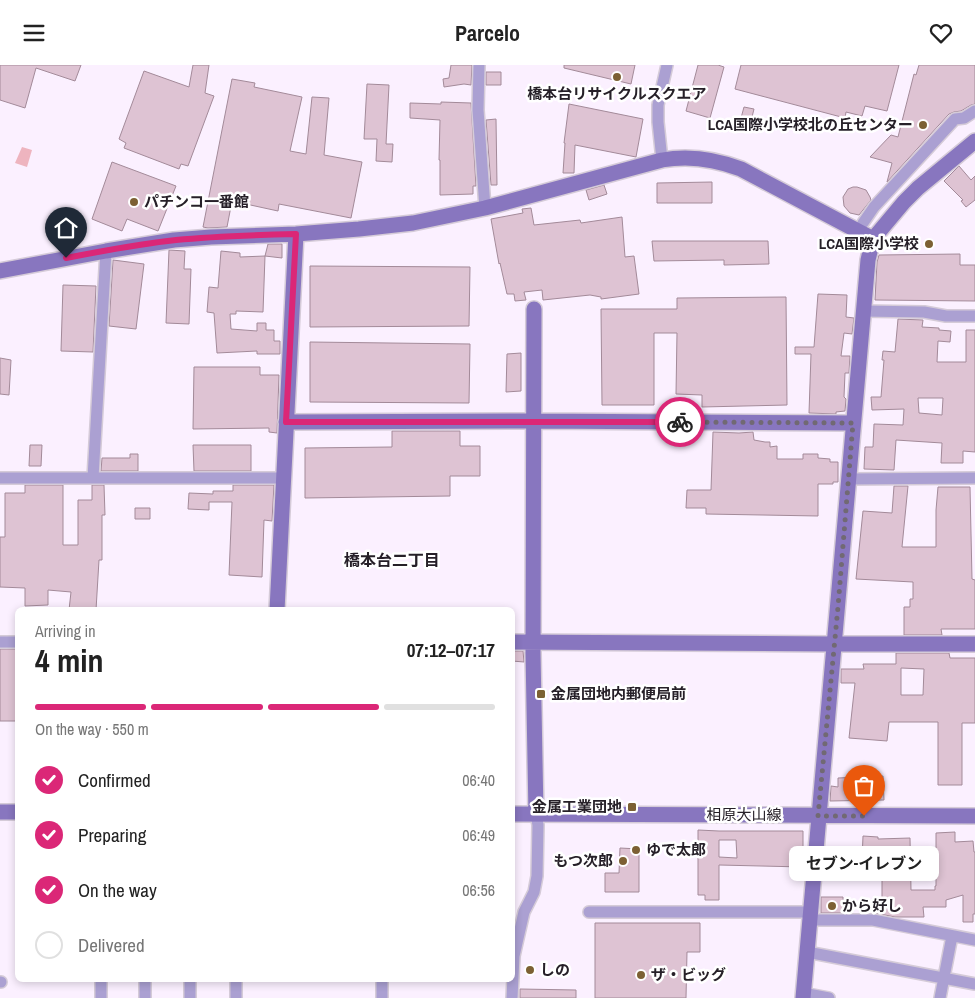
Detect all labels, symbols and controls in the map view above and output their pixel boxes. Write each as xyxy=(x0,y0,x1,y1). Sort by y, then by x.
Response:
text: Parcelo xyxy=(455,18,520,48)
icon: menu xyxy=(20,19,48,47)
icon: heart xyxy=(927,19,955,47)
marker: 橋本台リサイクルスクエア xyxy=(611,71,623,83)
place label: 橋本台リサイクルスクエア xyxy=(527,83,707,104)
place label: LCA国際小学校北の丘センター xyxy=(708,114,913,135)
marker: LCA国際小学校北の丘センター xyxy=(917,119,929,131)
place label: パチンコ一番館 xyxy=(144,191,249,212)
marker: パチンコ一番館 xyxy=(128,196,140,208)
pin xyxy=(45,207,87,258)
icon: home xyxy=(52,214,80,242)
place label: LCA国際小学校 xyxy=(819,233,919,254)
marker: LCA国際小学校 xyxy=(923,238,935,250)
courier xyxy=(655,397,705,447)
icon: bike xyxy=(666,408,694,436)
district label: 橋本台二丁目 xyxy=(344,549,440,571)
text: Arriving in xyxy=(35,620,96,642)
text: 07:12–07:17 xyxy=(407,637,495,663)
text: 4 min xyxy=(35,639,104,682)
place label: 金属団地内郵便局前 xyxy=(551,683,686,704)
marker: 金属団地内郵便局前 xyxy=(535,688,547,700)
text: On the way · 550 m xyxy=(35,718,149,740)
pin xyxy=(843,765,885,816)
icon: check xyxy=(35,766,63,794)
text: Confirmed xyxy=(78,767,151,793)
text: 06:40 xyxy=(462,769,495,791)
icon: bag xyxy=(850,772,878,800)
place label: 金属工業団地 xyxy=(532,796,622,817)
marker: 金属工業団地 xyxy=(626,801,638,813)
street label: 相原大山線 xyxy=(706,804,782,825)
icon: check xyxy=(35,821,63,849)
text: Preparing xyxy=(78,822,146,848)
text: 06:49 xyxy=(462,824,495,846)
place label: ゆで太郎 xyxy=(646,839,706,860)
marker: ゆで太郎 xyxy=(630,844,642,856)
callout: セブン-イレブン xyxy=(789,846,939,881)
place label: もつ次郎 xyxy=(554,850,613,871)
text: セブン-イレブン xyxy=(806,852,922,874)
marker: もつ次郎 xyxy=(617,855,629,867)
icon: check xyxy=(35,876,63,904)
text: On the way xyxy=(78,877,157,903)
text: 06:56 xyxy=(462,879,495,901)
place label: から好し xyxy=(842,895,902,916)
marker: から好し xyxy=(826,900,838,912)
text: Delivered xyxy=(78,932,145,958)
place label: しの xyxy=(540,959,570,980)
marker: しの xyxy=(524,964,536,976)
place label: ザ・ビッグ xyxy=(651,964,726,985)
marker: ザ・ビッグ xyxy=(635,969,647,981)

